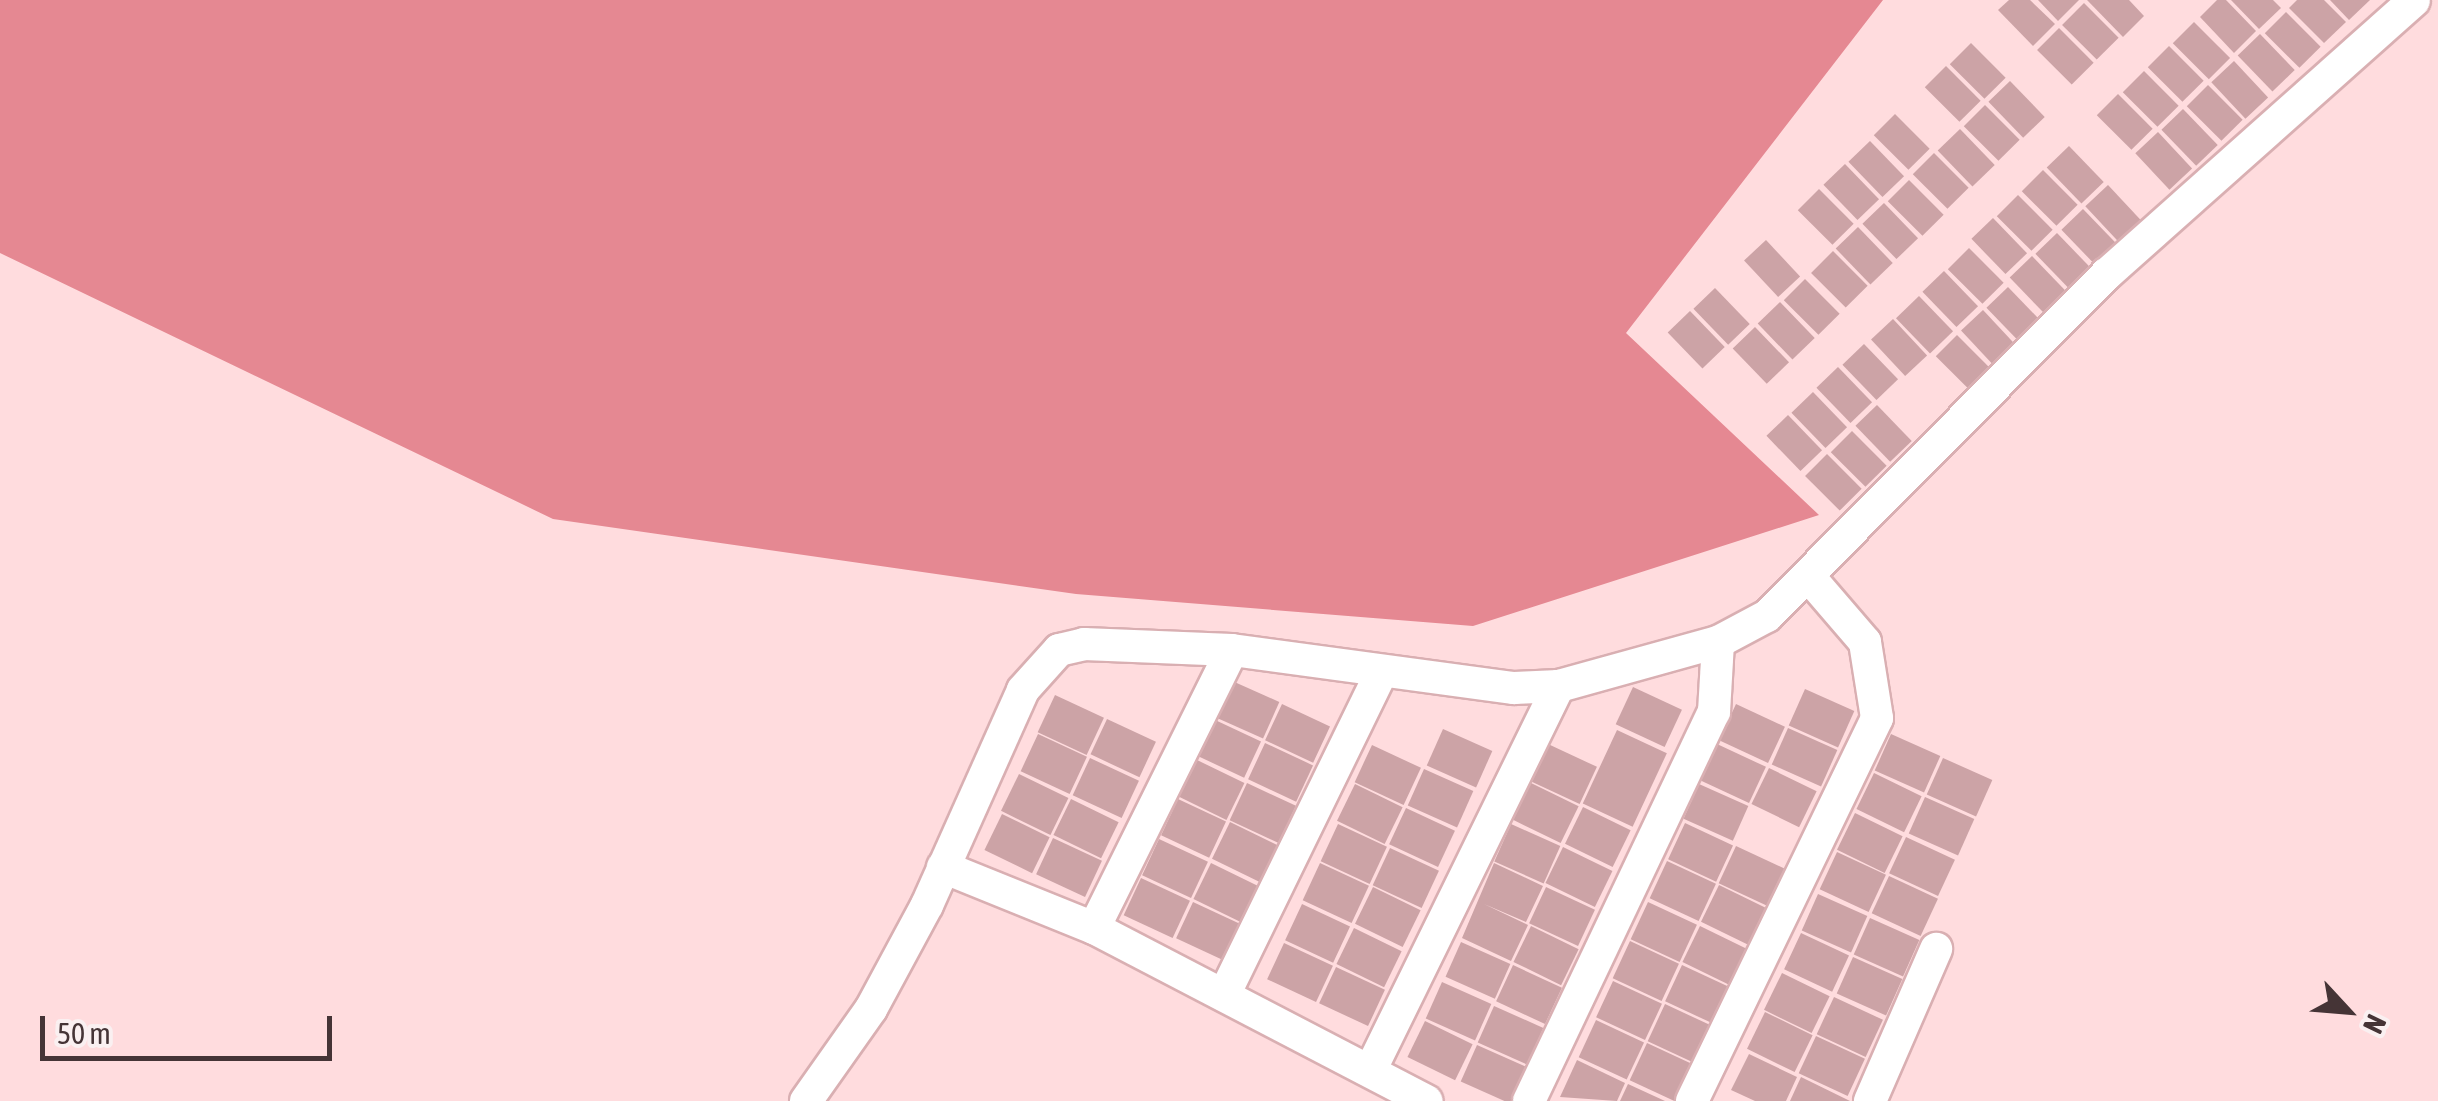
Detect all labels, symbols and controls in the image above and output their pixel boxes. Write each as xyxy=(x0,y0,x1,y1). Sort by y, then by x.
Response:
north arrow xyxy=(2298,961,2398,1061)
scale bar xyxy=(45,996,338,1058)
text: N xyxy=(2357,1010,2393,1039)
text: 50 m xyxy=(57,1016,111,1050)

